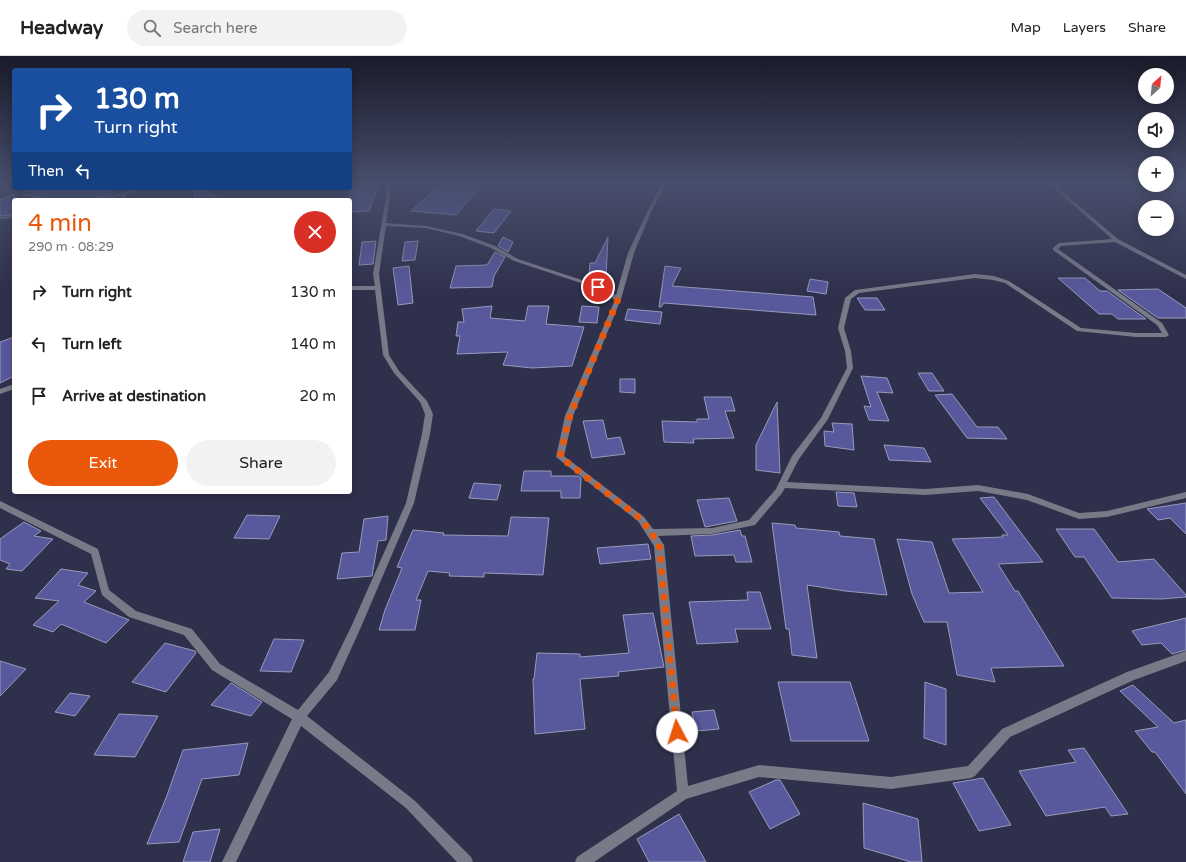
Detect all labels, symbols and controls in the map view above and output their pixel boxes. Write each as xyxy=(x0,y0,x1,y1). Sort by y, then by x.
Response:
search box xyxy=(127,10,407,46)
text: Headway xyxy=(20,17,103,39)
icon: search xyxy=(141,17,163,39)
text: Search here xyxy=(173,19,258,37)
text: Map xyxy=(1011,19,1041,36)
text: Layers xyxy=(1063,19,1106,36)
text: Share xyxy=(1128,19,1166,36)
north arrow xyxy=(1138,68,1174,104)
map controls xyxy=(1138,68,1174,236)
text: 130 m xyxy=(94,82,180,116)
icon: right xyxy=(28,84,80,136)
button: sound xyxy=(1138,112,1174,148)
text: Turn right xyxy=(94,116,178,138)
button: + xyxy=(1138,156,1174,192)
icon: left xyxy=(72,160,94,182)
text: Then xyxy=(28,162,64,180)
button: − xyxy=(1138,200,1174,236)
text: 4 min xyxy=(28,209,92,238)
button: close xyxy=(294,211,336,253)
text: 290 m · 08:29 xyxy=(28,239,114,255)
pin xyxy=(581,270,615,304)
icon: arrive xyxy=(587,276,609,298)
icon: right xyxy=(28,281,50,303)
text: Turn right xyxy=(62,283,132,301)
text: 130 m xyxy=(290,283,336,301)
icon: left xyxy=(28,333,50,355)
text: Turn left xyxy=(62,335,122,353)
text: 140 m xyxy=(290,335,336,353)
icon: arrive xyxy=(28,385,50,407)
text: Arrive at destination xyxy=(62,387,206,405)
text: 20 m xyxy=(299,387,336,405)
button: Exit xyxy=(28,440,178,486)
button: Share xyxy=(186,440,336,486)
position arrow xyxy=(656,711,698,753)

